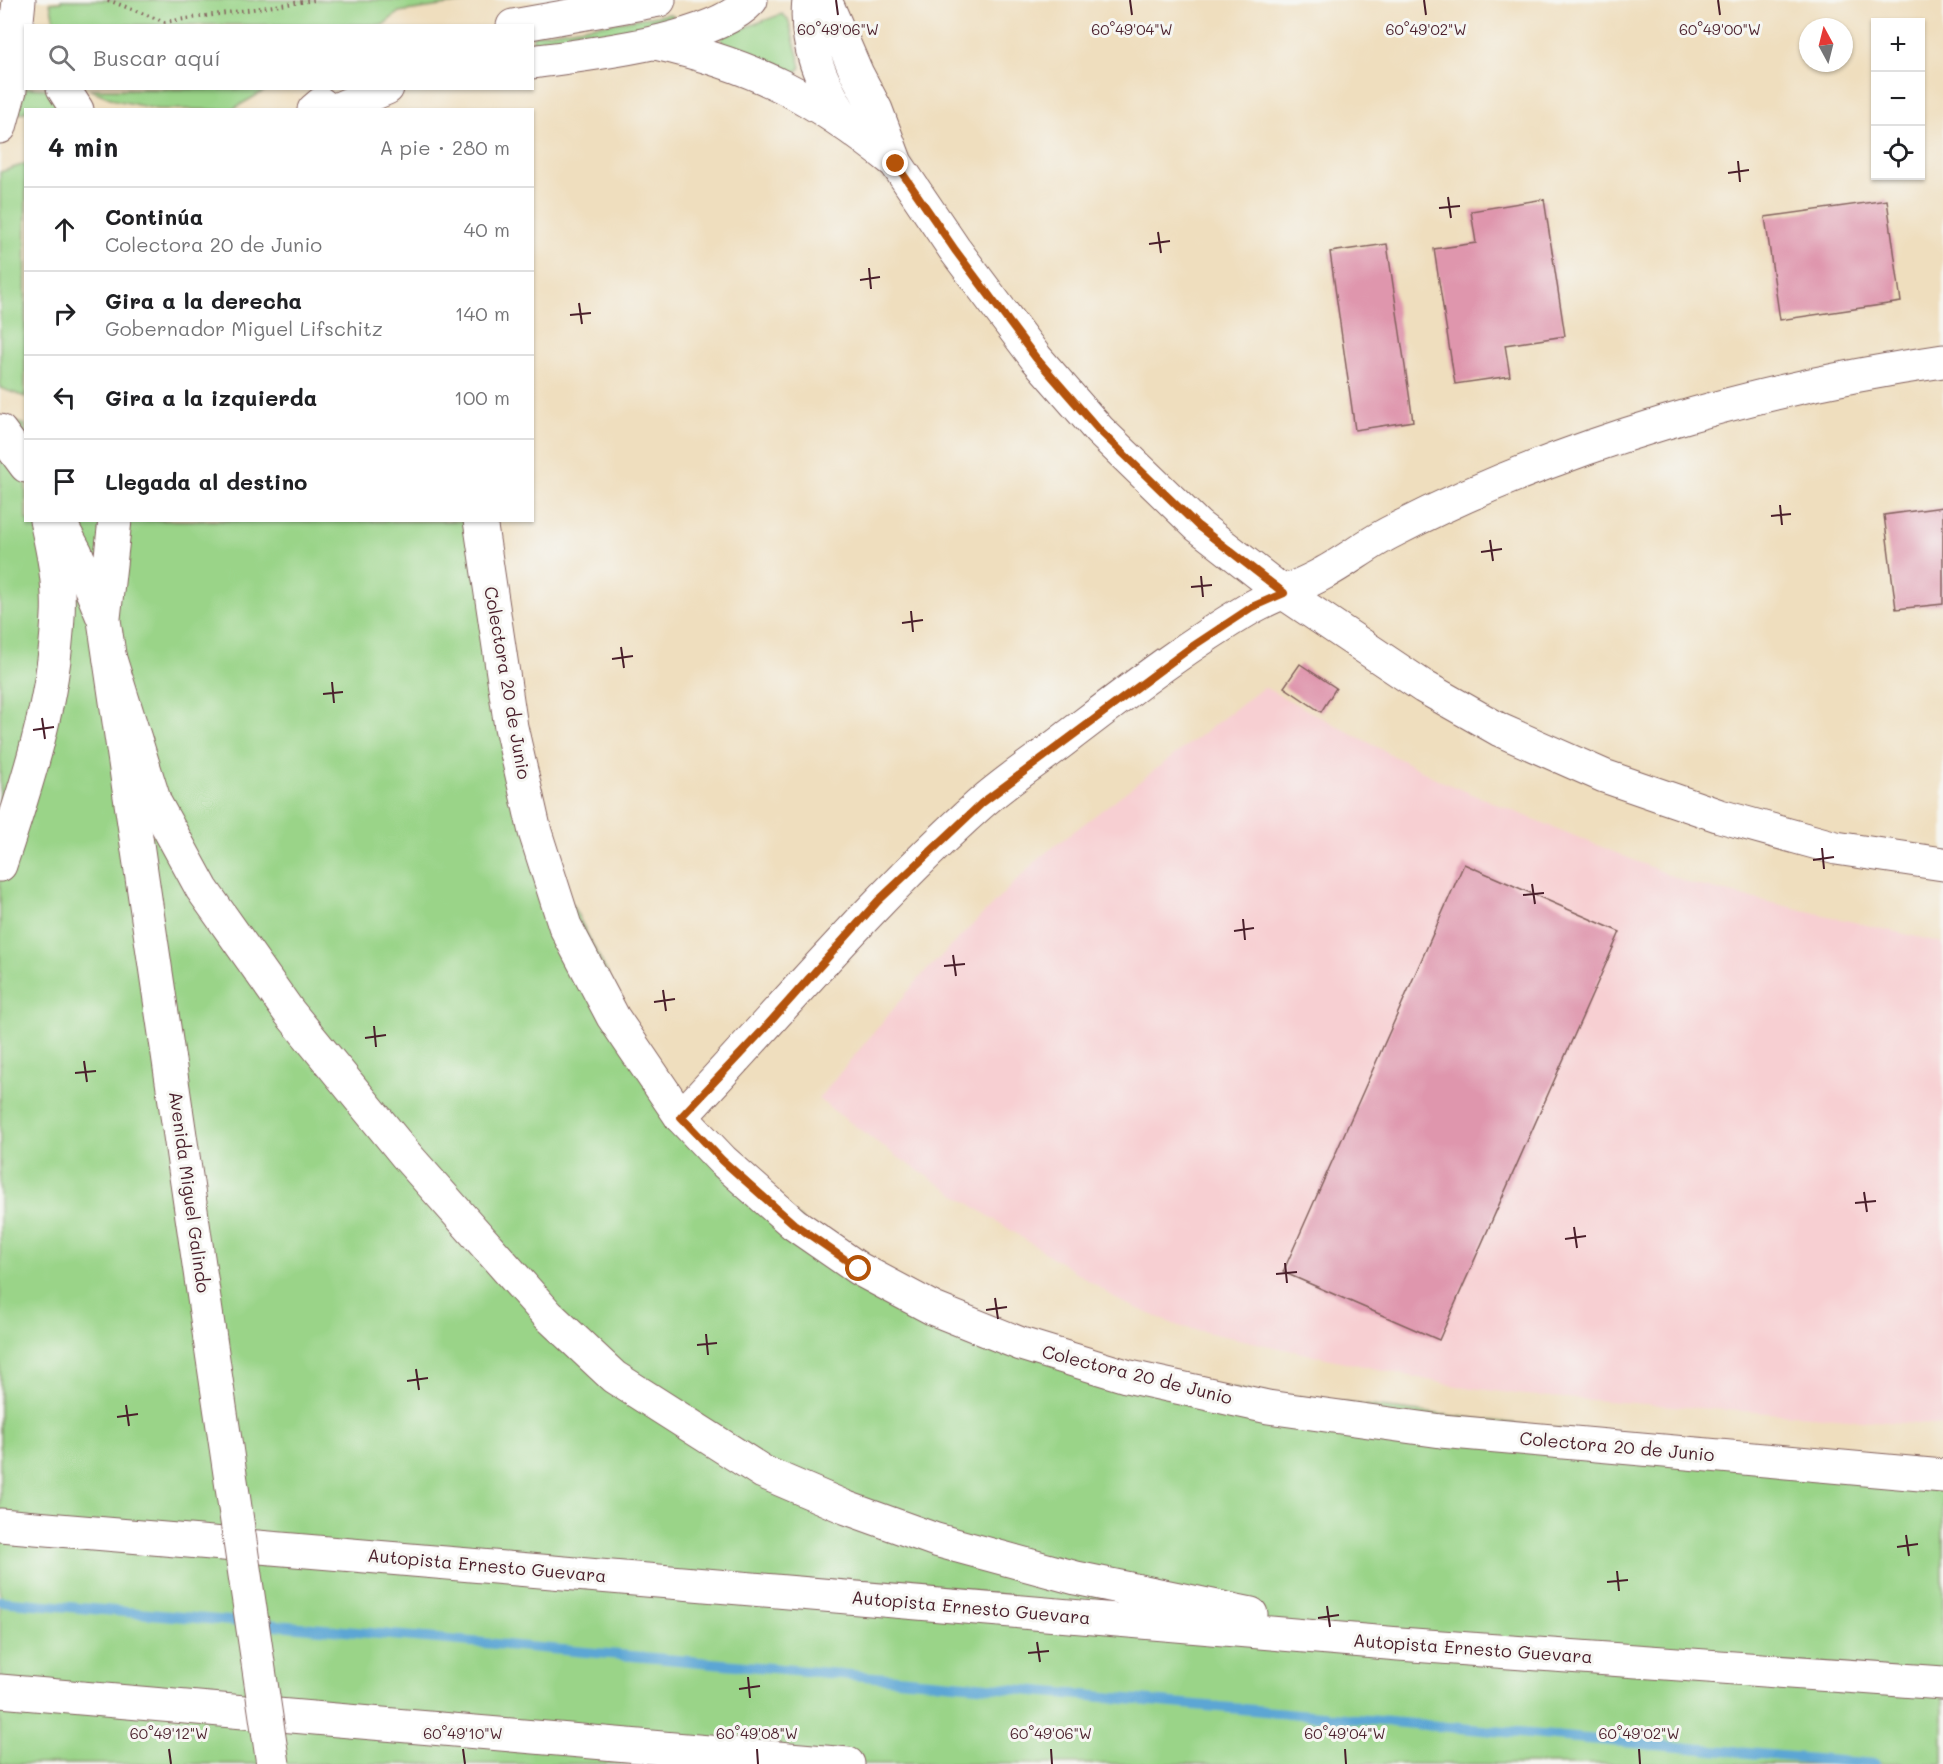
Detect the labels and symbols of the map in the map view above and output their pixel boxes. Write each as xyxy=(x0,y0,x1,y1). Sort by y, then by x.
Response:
north arrow xyxy=(1799,18,1853,72)
text: 60°49'06"W xyxy=(797,19,879,39)
text: 60°49'04"W xyxy=(1091,19,1173,39)
text: 60°49'02"W xyxy=(1385,19,1467,39)
text: 60°49'00"W xyxy=(1679,19,1761,39)
route end xyxy=(882,150,908,176)
street label: Colectora 20 de Junio xyxy=(479,584,537,781)
street label: Avenida Miguel Galindo xyxy=(164,1089,216,1295)
route start xyxy=(845,1255,871,1281)
street label: Colectora 20 de Junio xyxy=(1040,1339,1235,1409)
street label: Colectora 20 de Junio xyxy=(1519,1426,1716,1467)
street label: Autopista Ernesto Guevara xyxy=(366,1543,608,1587)
street label: Autopista Ernesto Guevara xyxy=(850,1585,1092,1629)
street label: Autopista Ernesto Guevara xyxy=(1353,1628,1594,1668)
text: 60°49'12"W xyxy=(130,1723,208,1743)
text: 60°49'10"W xyxy=(423,1723,503,1743)
text: 60°49'08"W xyxy=(716,1723,798,1743)
text: 60°49'06"W xyxy=(1010,1723,1092,1743)
text: 60°49'04"W xyxy=(1304,1723,1386,1743)
text: 60°49'02"W xyxy=(1598,1723,1680,1743)

